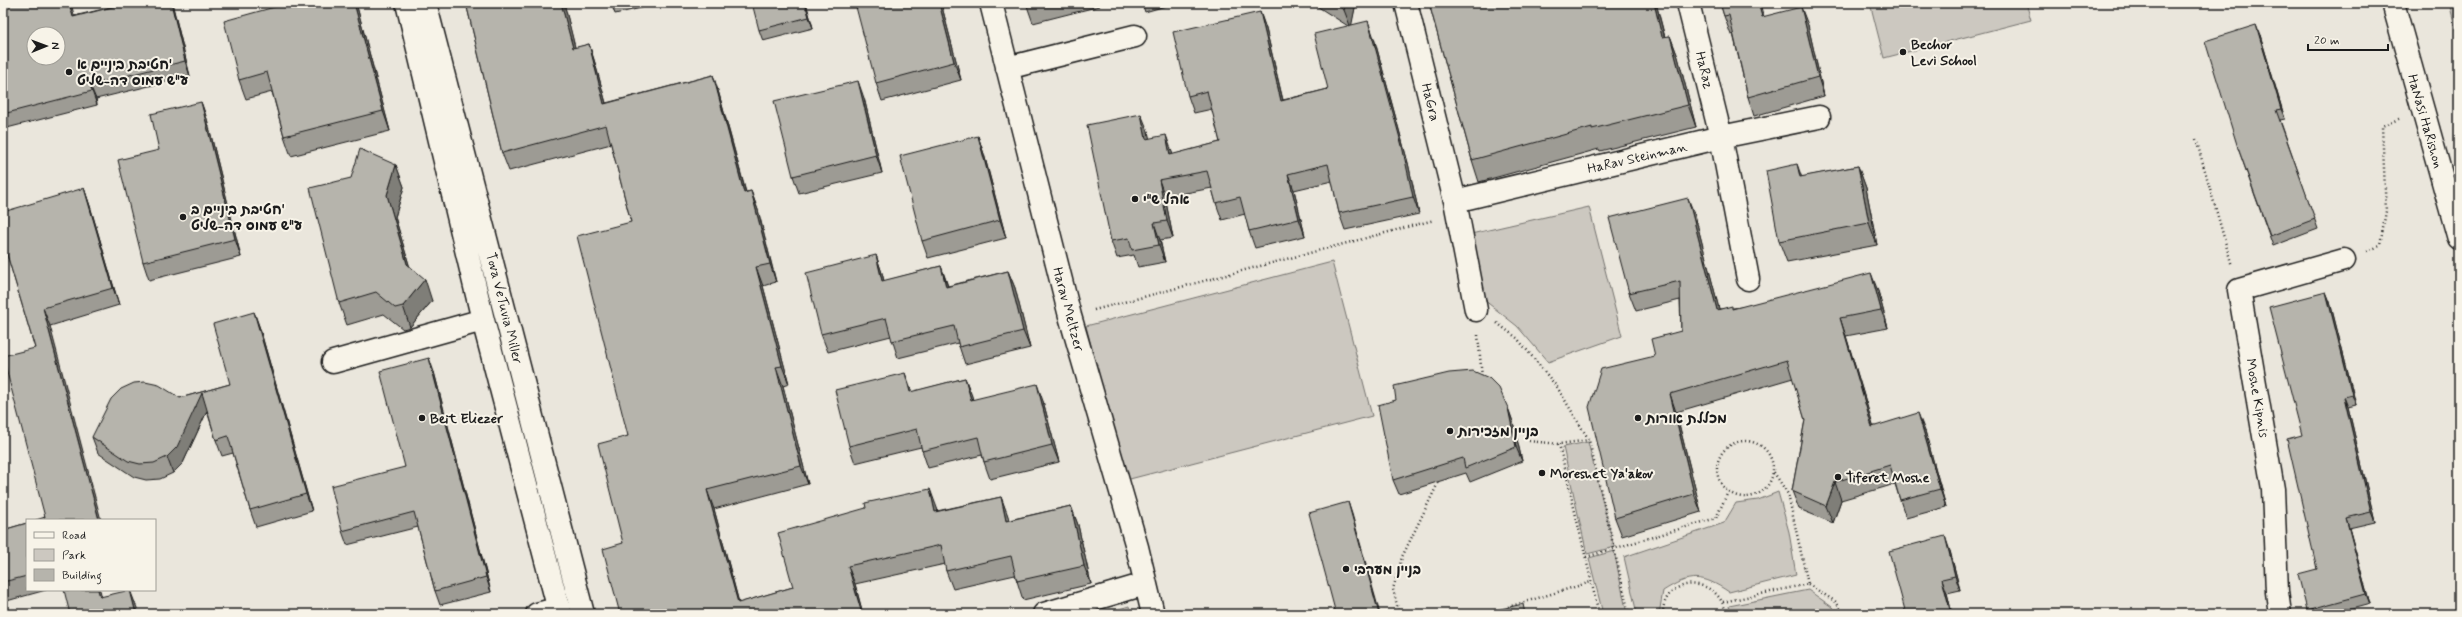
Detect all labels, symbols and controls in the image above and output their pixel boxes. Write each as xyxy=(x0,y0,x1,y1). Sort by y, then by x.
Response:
north arrow xyxy=(26,26,66,66)
scale bar xyxy=(2308,26,2388,52)
text: 20 m xyxy=(2314,33,2340,49)
place label: Bechor Levi School xyxy=(1911,36,1977,70)
text: N xyxy=(48,42,62,50)
marker: Bechor Levi School xyxy=(1898,47,1908,57)
street label: HaRaz xyxy=(1691,50,1717,91)
place label: חטיבת ביניים א' ע"ש עמוס דה-שליט xyxy=(77,56,188,90)
marker: חטיבת ביניים א' ע"ש עמוס דה-שליט xyxy=(64,67,74,77)
street label: HaNasi HaRishon xyxy=(2403,72,2447,170)
street label: HaGra xyxy=(1417,81,1443,123)
street label: HaRav Steinman xyxy=(1586,138,1689,178)
place label: אהל ש"י xyxy=(1143,191,1190,209)
marker: אהל ש"י xyxy=(1130,194,1140,204)
place label: חטיבת ביניים ב' ע"ש עמוס דה-שליט xyxy=(190,201,302,235)
marker: חטיבת ביניים ב' ע"ש עמוס דה-שליט xyxy=(178,212,188,222)
street label: Tova VeTuvia Miller xyxy=(481,251,527,366)
street label: Harav Meltzer xyxy=(1048,265,1088,354)
street label: Moshe Kipnis xyxy=(2241,357,2273,439)
place label: Beit Eliezer xyxy=(430,410,504,428)
place label: מכללת אורות xyxy=(1644,410,1727,428)
marker: Beit Eliezer xyxy=(417,413,427,423)
marker: מכללת אורות xyxy=(1633,413,1643,423)
place label: בניין מזכירות xyxy=(1456,423,1539,441)
marker: בניין מזכירות xyxy=(1445,426,1455,436)
place label: Moreshet Ya'akov xyxy=(1550,465,1653,483)
marker: Moreshet Ya'akov xyxy=(1537,468,1547,478)
place label: Tiferet Moshe xyxy=(1846,469,1930,487)
marker: Tiferet Moshe xyxy=(1833,472,1843,482)
legend xyxy=(26,519,156,591)
text: Road xyxy=(62,528,86,544)
text: Park xyxy=(62,548,86,564)
place label: בניין מערבי xyxy=(1354,561,1422,579)
marker: בניין מערבי xyxy=(1341,564,1351,574)
text: Building xyxy=(62,568,102,585)

